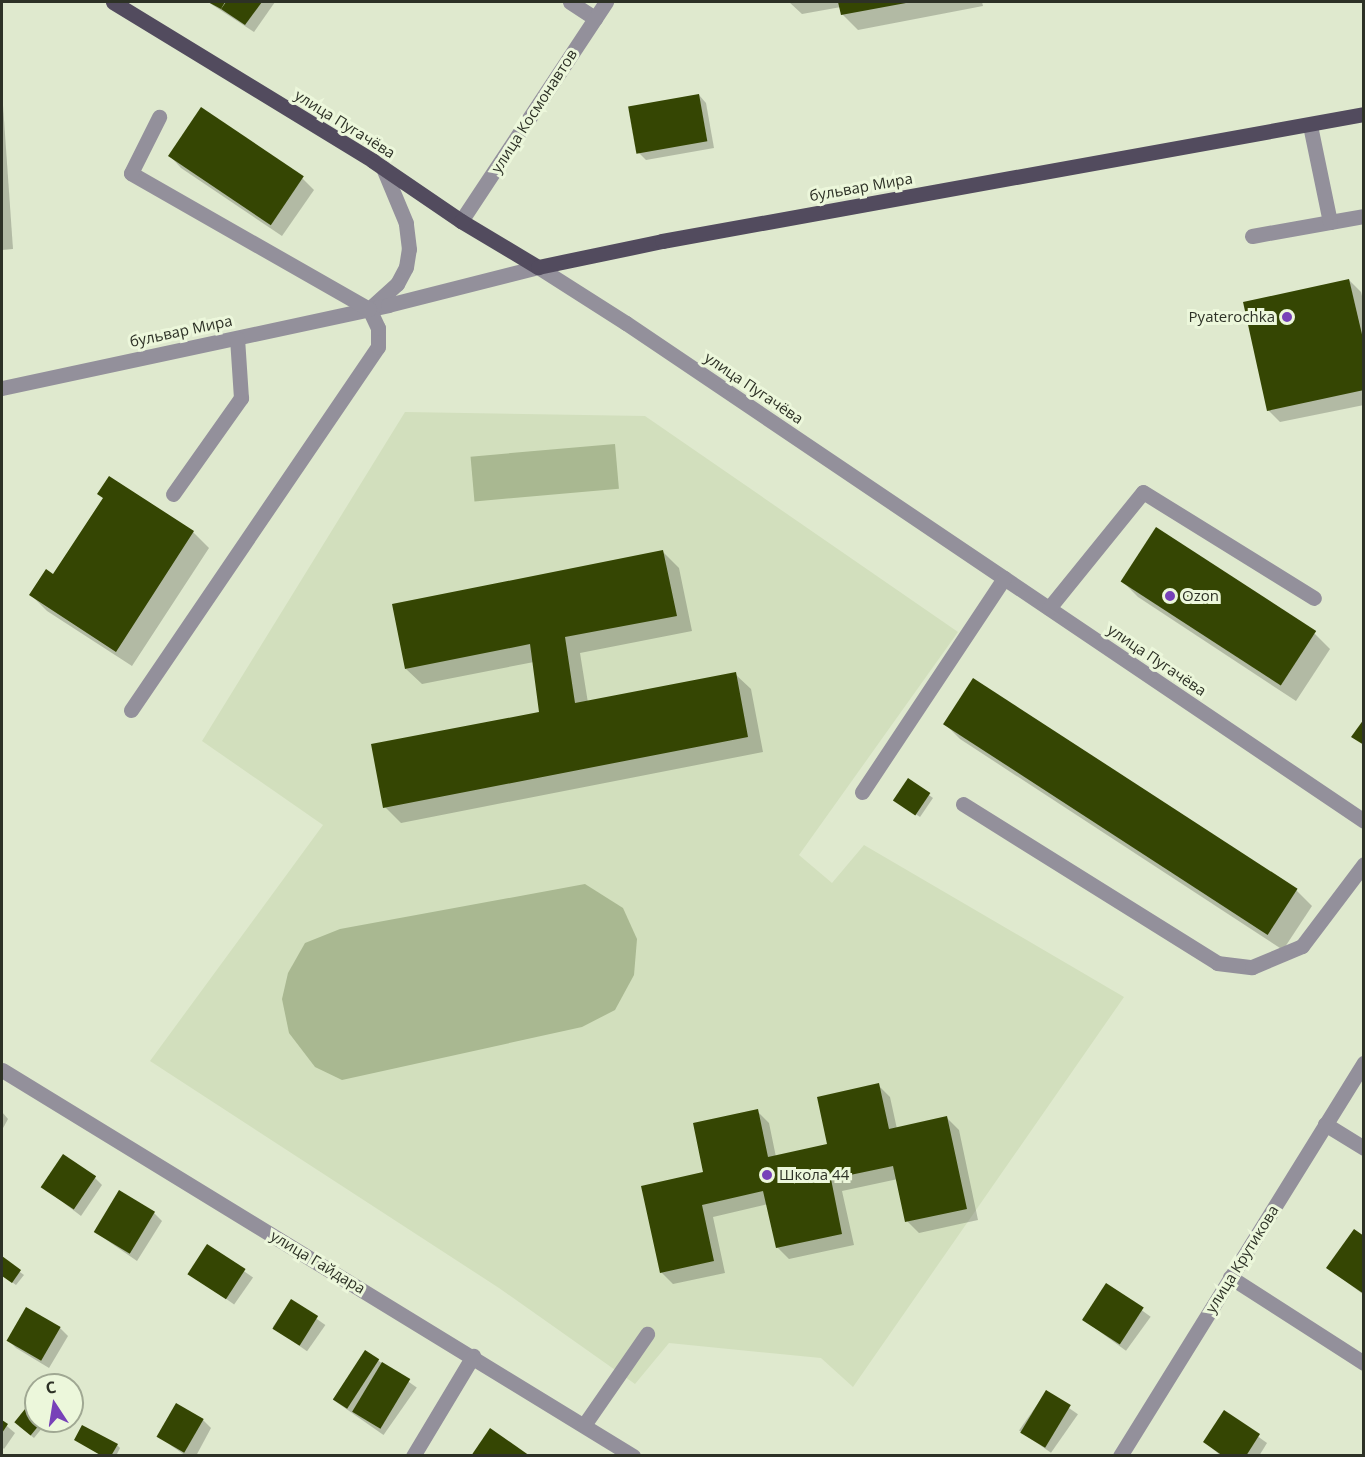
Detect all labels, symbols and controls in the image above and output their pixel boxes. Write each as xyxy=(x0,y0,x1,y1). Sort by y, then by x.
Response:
street label: улица Космонавтов xyxy=(487,46,581,176)
street label: улица Пугачёва xyxy=(291,86,399,162)
street label: бульвар Мира xyxy=(808,169,914,205)
place label: Pyaterochka xyxy=(1189,308,1275,326)
marker: Pyaterochka xyxy=(1280,310,1294,324)
street label: бульвар Мира xyxy=(128,311,234,351)
street label: улица Пугачёва xyxy=(701,348,807,428)
place label: Ozon xyxy=(1182,587,1219,605)
marker: Ozon xyxy=(1163,589,1177,603)
street label: улица Пугачёва xyxy=(1104,620,1210,700)
place label: Школа 44 xyxy=(779,1166,849,1184)
marker: Школа 44 xyxy=(760,1168,774,1182)
street label: улица Крутикова xyxy=(1202,1202,1282,1316)
street label: улица Гайдара xyxy=(267,1227,369,1297)
north arrow xyxy=(24,1373,84,1433)
text: С xyxy=(43,1376,58,1399)

